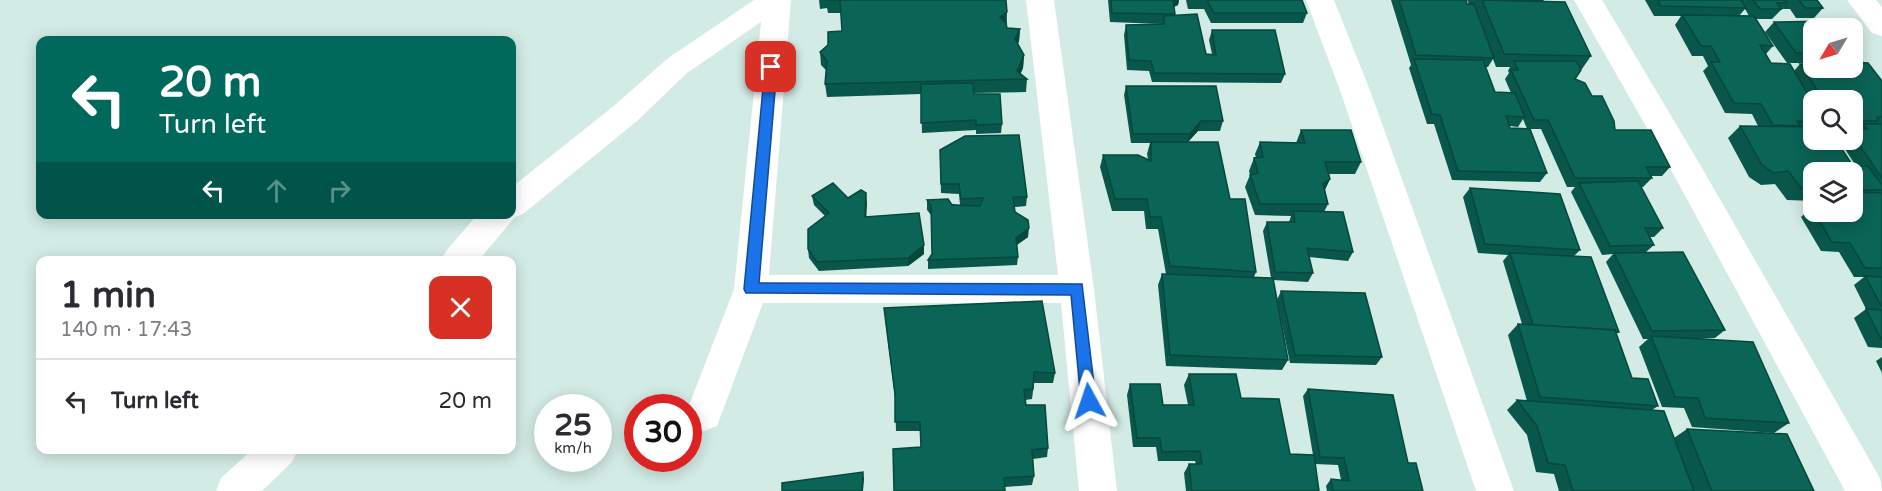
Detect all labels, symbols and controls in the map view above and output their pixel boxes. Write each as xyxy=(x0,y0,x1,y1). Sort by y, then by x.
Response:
north arrow xyxy=(1803,18,1863,78)
map controls xyxy=(1803,18,1863,222)
pin xyxy=(745,41,796,92)
icon: arrive xyxy=(754,50,787,83)
text: 20 m xyxy=(159,57,261,108)
icon: left xyxy=(60,60,138,138)
button: search xyxy=(1803,90,1863,150)
text: Turn left xyxy=(159,108,266,141)
button: layers xyxy=(1803,162,1863,222)
icon: left xyxy=(197,174,230,207)
icon: ahead xyxy=(260,174,293,207)
icon: right xyxy=(323,174,356,207)
text: 1 min xyxy=(60,274,156,317)
button: close xyxy=(429,276,492,339)
text: 140 m · 17:43 xyxy=(60,318,192,342)
position arrow xyxy=(1057,369,1121,433)
icon: left xyxy=(60,385,93,418)
text: Turn left xyxy=(111,388,199,414)
text: 20 m xyxy=(438,388,492,414)
speed limit sign: 30 xyxy=(624,394,702,472)
text: 25 xyxy=(554,407,592,444)
text: km/h xyxy=(554,439,592,457)

